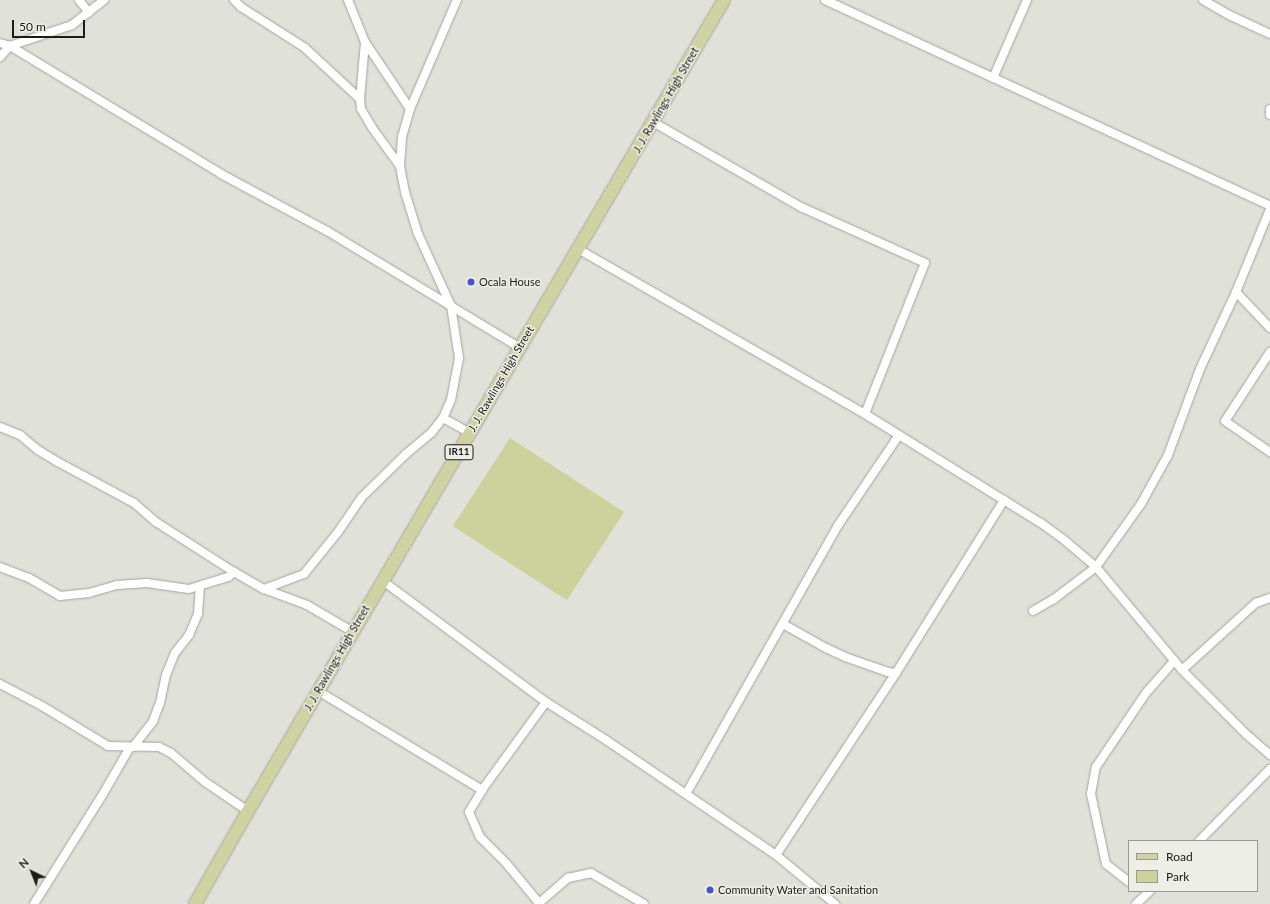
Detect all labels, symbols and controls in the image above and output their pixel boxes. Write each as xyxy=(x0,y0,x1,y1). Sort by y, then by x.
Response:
scale bar xyxy=(14,12,87,38)
text: 50 m xyxy=(19,19,46,34)
street label: J. J. Rawlings High Street xyxy=(630,45,702,155)
place label: Ocala House xyxy=(479,275,541,289)
marker: Ocala House xyxy=(466,277,476,287)
street label: J. J. Rawlings High Street xyxy=(465,324,537,434)
road number: IR11 xyxy=(444,444,474,460)
street label: J. J. Rawlings High Street xyxy=(301,603,373,713)
legend xyxy=(1128,840,1258,892)
text: Road xyxy=(1166,849,1193,864)
north arrow xyxy=(12,852,52,892)
text: N xyxy=(16,855,31,871)
text: Park xyxy=(1166,869,1189,884)
place label: Community Water and Sanitation xyxy=(718,883,879,897)
marker: Community Water and Sanitation xyxy=(705,885,715,895)

